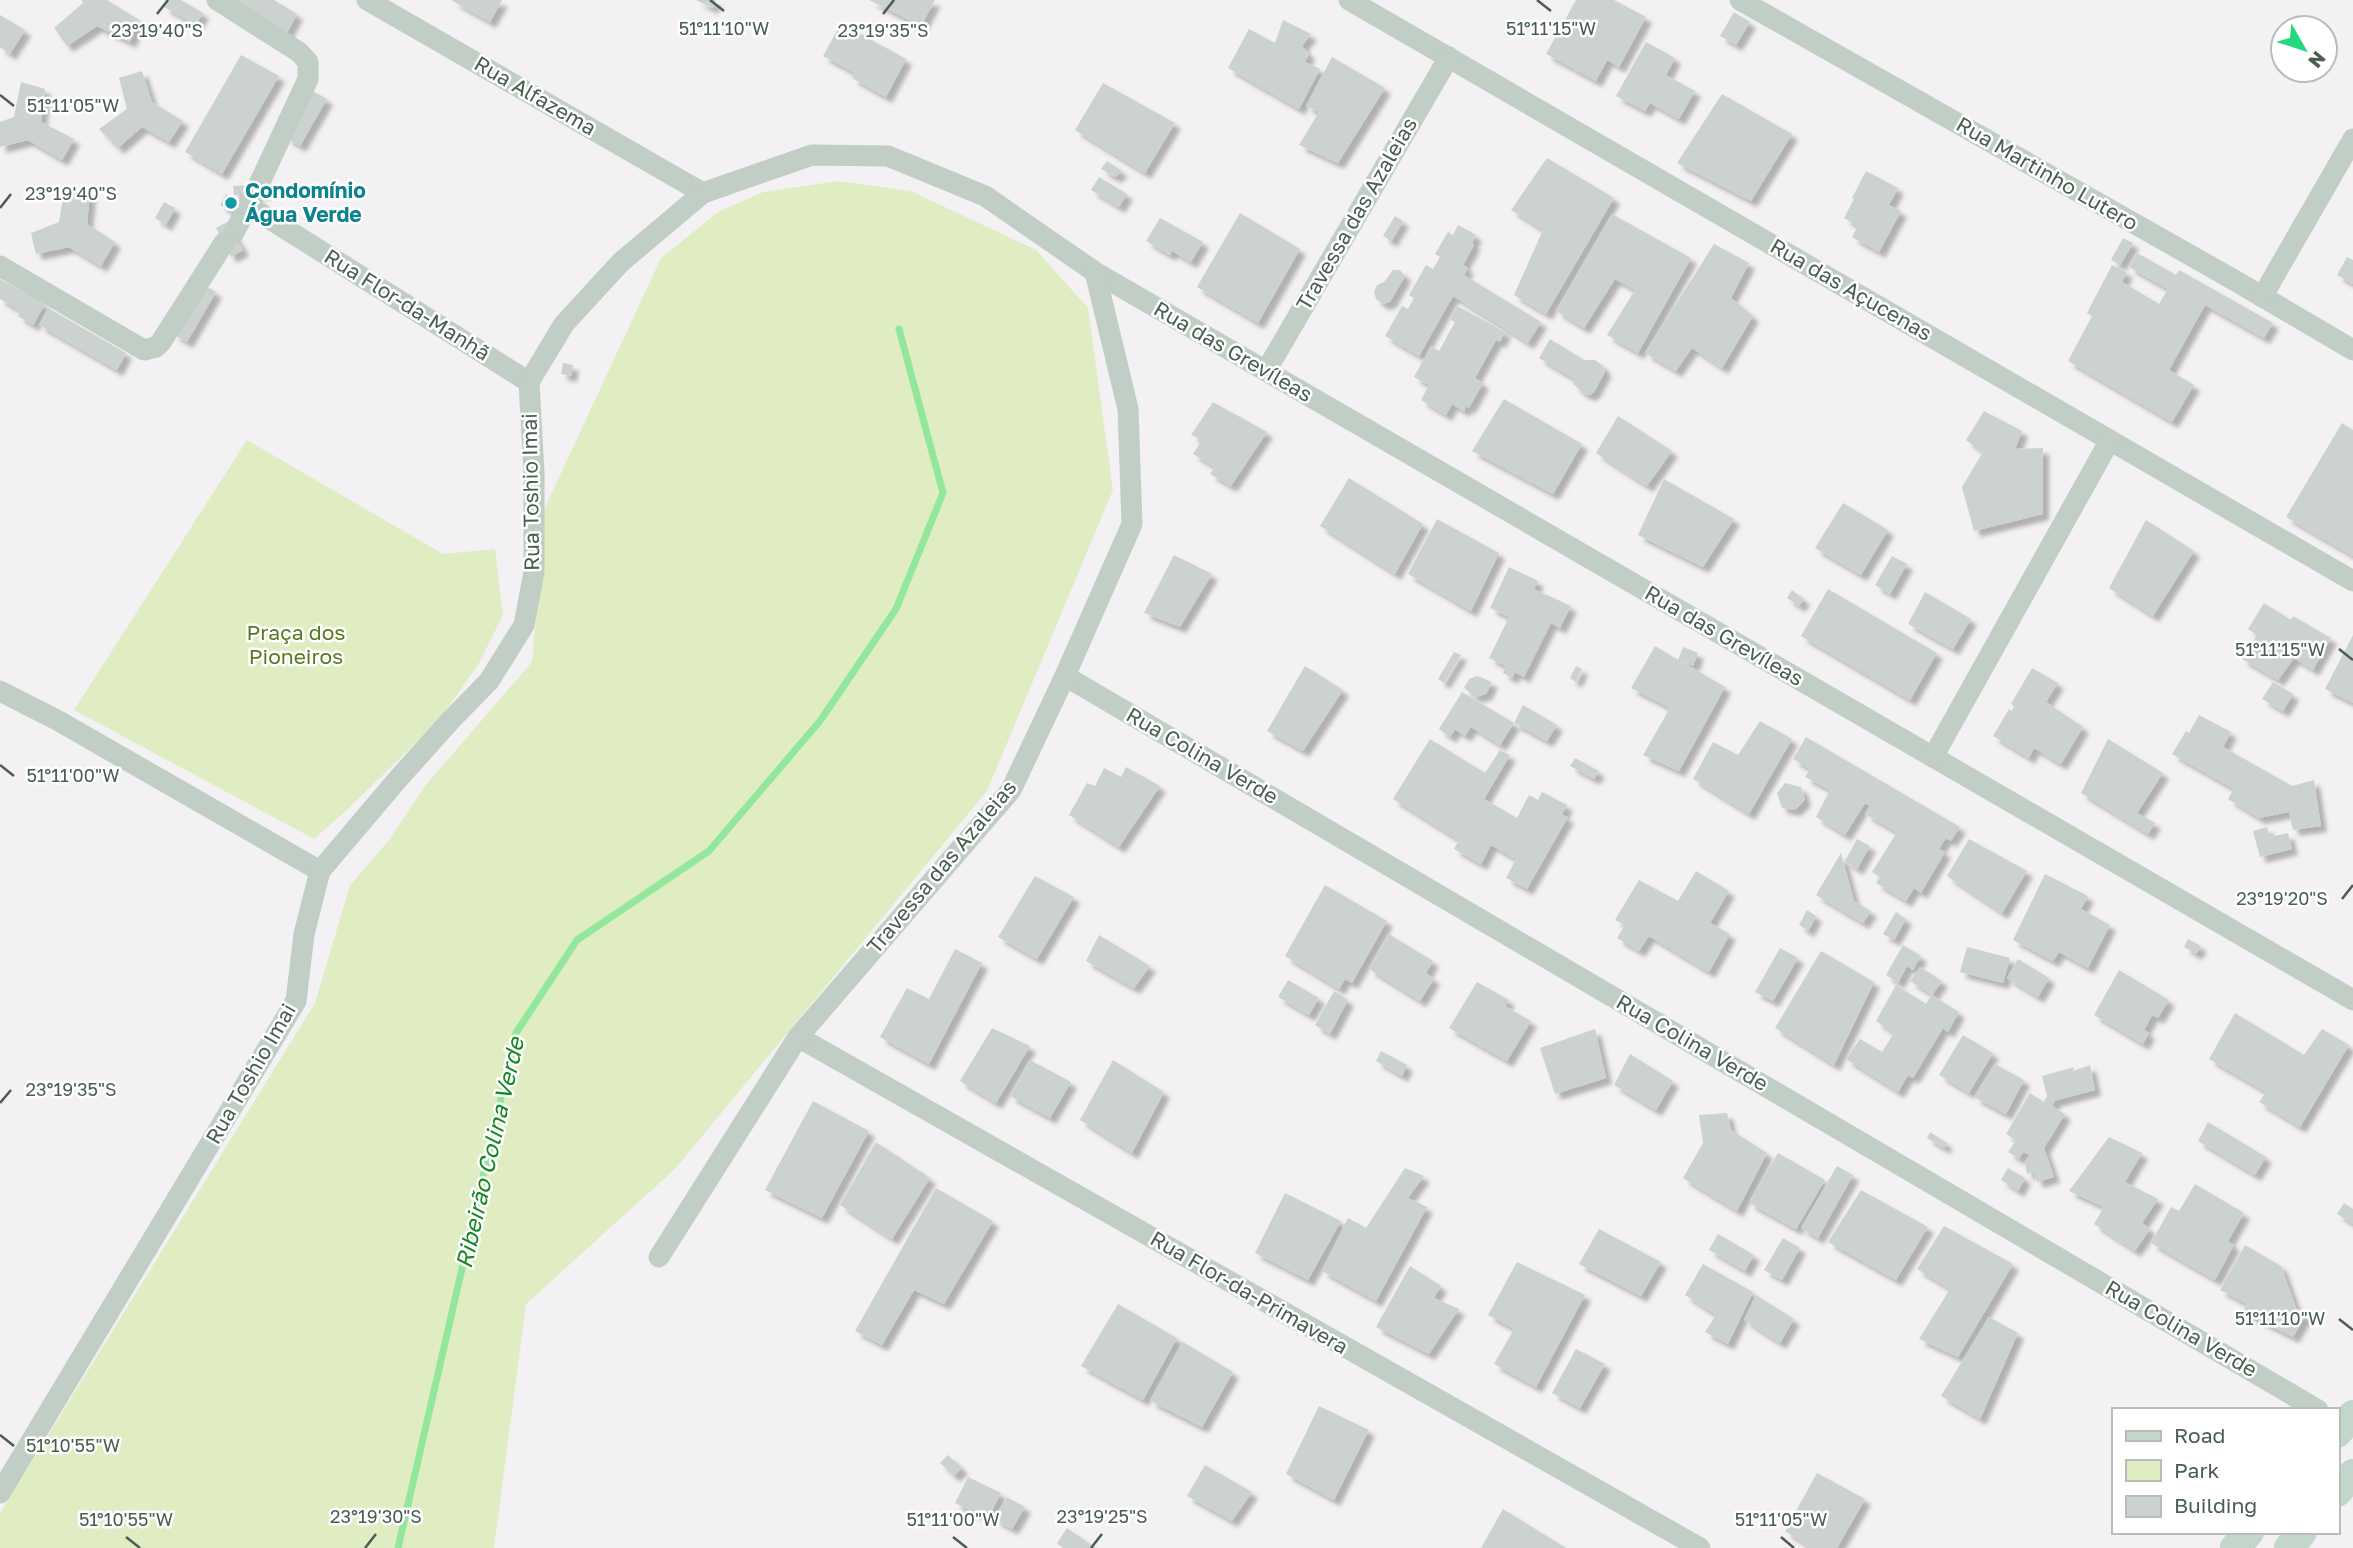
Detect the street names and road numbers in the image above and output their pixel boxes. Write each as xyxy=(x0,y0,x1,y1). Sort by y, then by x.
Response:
street label: Rua Alfazema xyxy=(470,50,601,140)
street label: Rua Martinho Lutero xyxy=(1952,111,2143,236)
street label: Travessa das Azaleias xyxy=(1290,112,1422,315)
street label: Rua das Açucenas xyxy=(1766,232,1937,346)
street label: Rua Flor-da-Manhã xyxy=(320,243,495,366)
street label: Rua das Grevíleas xyxy=(1150,295,1317,407)
street label: Rua Toshio Imai xyxy=(516,413,544,571)
street label: Rua das Grevíleas xyxy=(1641,579,1808,691)
street label: Rua Colina Verde xyxy=(1122,701,1283,809)
street label: Travessa das Azaleias xyxy=(861,774,1022,959)
street label: Rua Colina Verde xyxy=(1612,988,1773,1096)
street label: Rua Toshio Imai xyxy=(199,999,301,1148)
street label: Rua Flor-da-Primavera xyxy=(1146,1225,1353,1359)
street label: Rua Colina Verde xyxy=(2101,1274,2262,1382)

